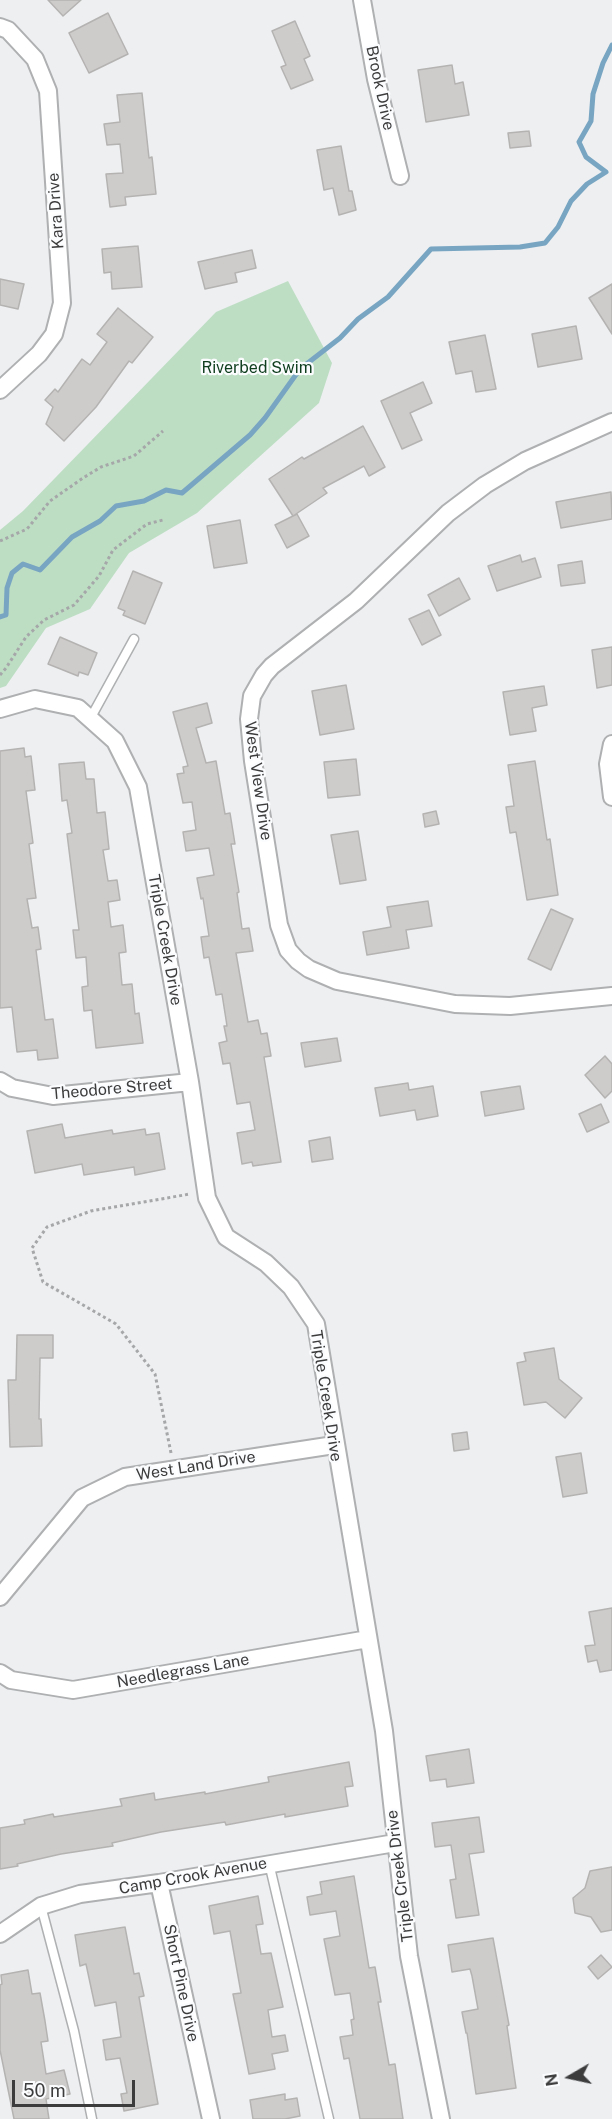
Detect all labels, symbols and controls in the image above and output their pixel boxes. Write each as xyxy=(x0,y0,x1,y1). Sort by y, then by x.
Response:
street label: Brook Drive xyxy=(362,44,398,132)
street label: Kara Drive xyxy=(44,172,68,250)
park label: Riverbed Swim xyxy=(201,358,313,378)
street label: West View Drive xyxy=(240,720,276,842)
street label: Triple Creek Drive xyxy=(144,873,186,1007)
street label: Theodore Street xyxy=(51,1074,173,1104)
street label: Triple Creek Drive xyxy=(306,1329,346,1463)
street label: West Land Drive xyxy=(135,1447,257,1485)
street label: Needlegrass Lane xyxy=(115,1650,251,1692)
street label: Triple Creek Drive xyxy=(382,1809,418,1943)
street label: Camp Crook Avenue xyxy=(117,1854,269,1898)
street label: Short Pine Drive xyxy=(159,1922,203,2044)
north arrow xyxy=(540,2047,600,2107)
scale bar xyxy=(15,2068,138,2106)
text: N xyxy=(541,2072,562,2088)
text: 50 m xyxy=(23,2080,66,2101)

